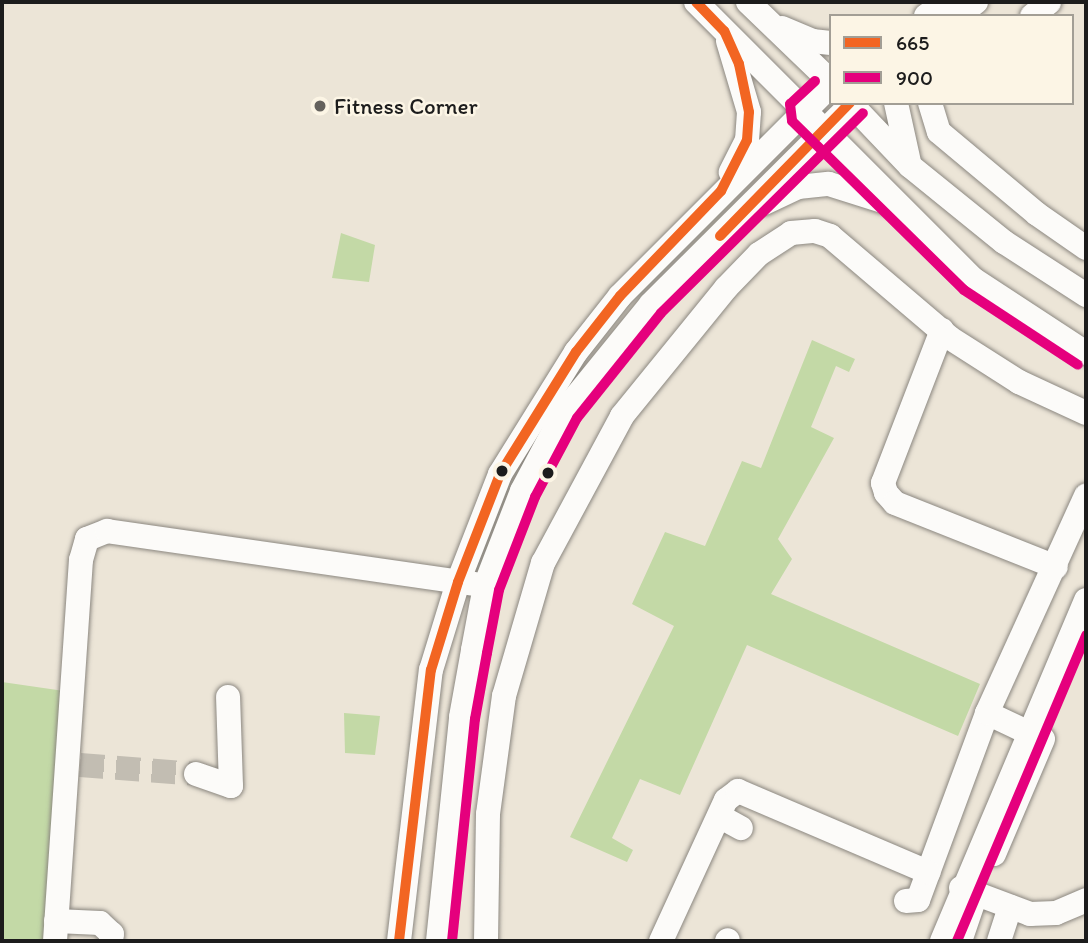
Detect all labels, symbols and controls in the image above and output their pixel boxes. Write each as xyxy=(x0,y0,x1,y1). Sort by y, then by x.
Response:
legend xyxy=(829,14,1074,105)
text: 665 xyxy=(896,30,929,55)
text: 900 xyxy=(896,65,933,90)
place label: Fitness Corner xyxy=(334,92,477,120)
marker: Fitness Corner xyxy=(312,98,328,114)
unlabelled marker xyxy=(495,464,509,478)
unlabelled marker xyxy=(541,466,555,480)

